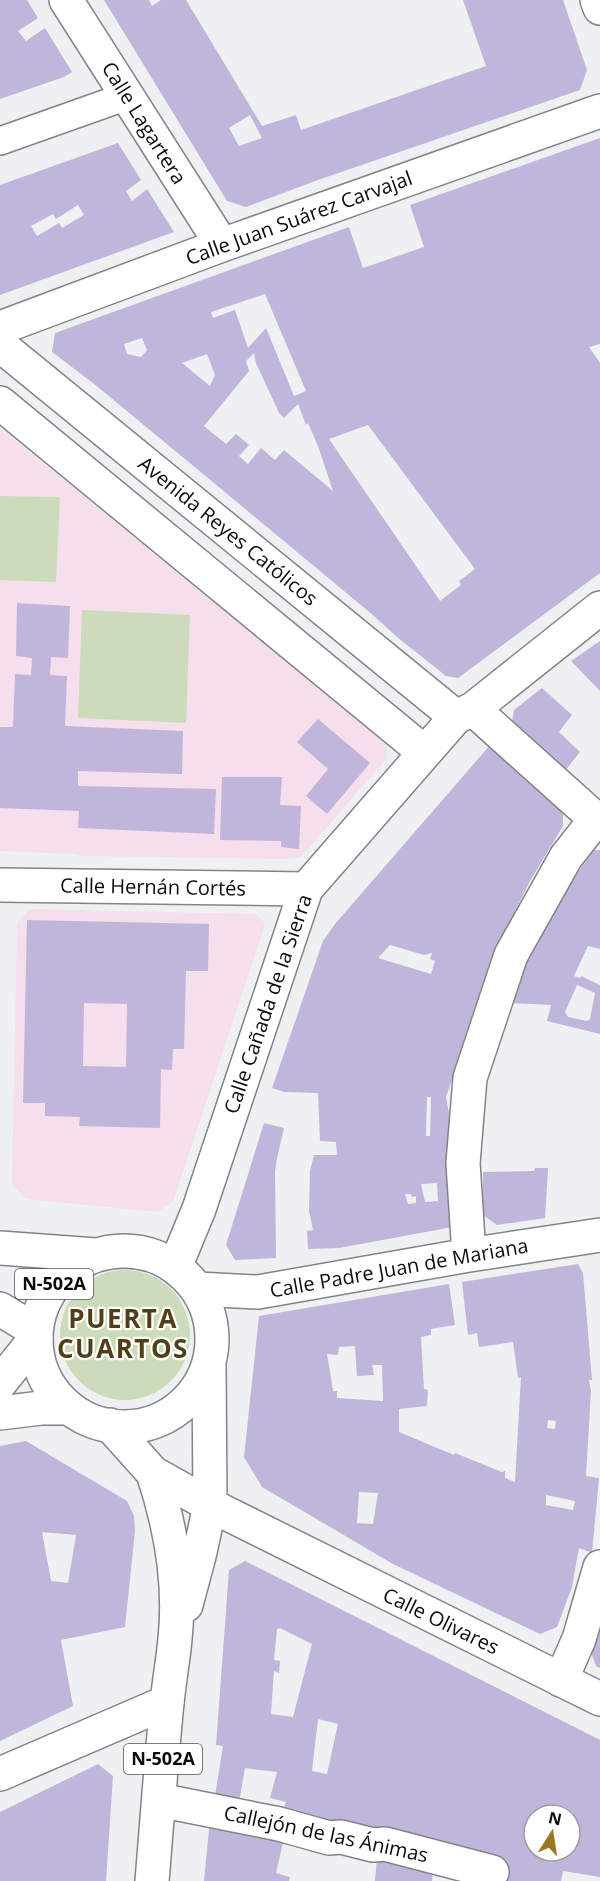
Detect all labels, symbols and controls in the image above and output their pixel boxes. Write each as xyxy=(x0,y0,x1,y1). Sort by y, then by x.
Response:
street label: Calle Lagartera xyxy=(96,56,193,189)
street label: Calle Juan Suárez Carvajal xyxy=(182,164,416,271)
street label: Avenida Reyes Católicos xyxy=(133,450,324,611)
street label: Calle Hernán Cortés xyxy=(60,871,246,902)
street label: Calle Cañada de la Sierra xyxy=(217,890,318,1117)
street label: Calle Padre Juan de Mariana xyxy=(268,1231,530,1304)
road number: N-502A xyxy=(15,1269,93,1299)
district label: PUERTA CUARTOS xyxy=(57,1300,189,1366)
street label: Calle Olivares xyxy=(379,1581,504,1660)
road number: N-502A xyxy=(124,1744,202,1774)
street label: Callejón de las Ánimas xyxy=(221,1799,431,1868)
north arrow xyxy=(522,1803,582,1863)
text: N xyxy=(546,1806,564,1830)

